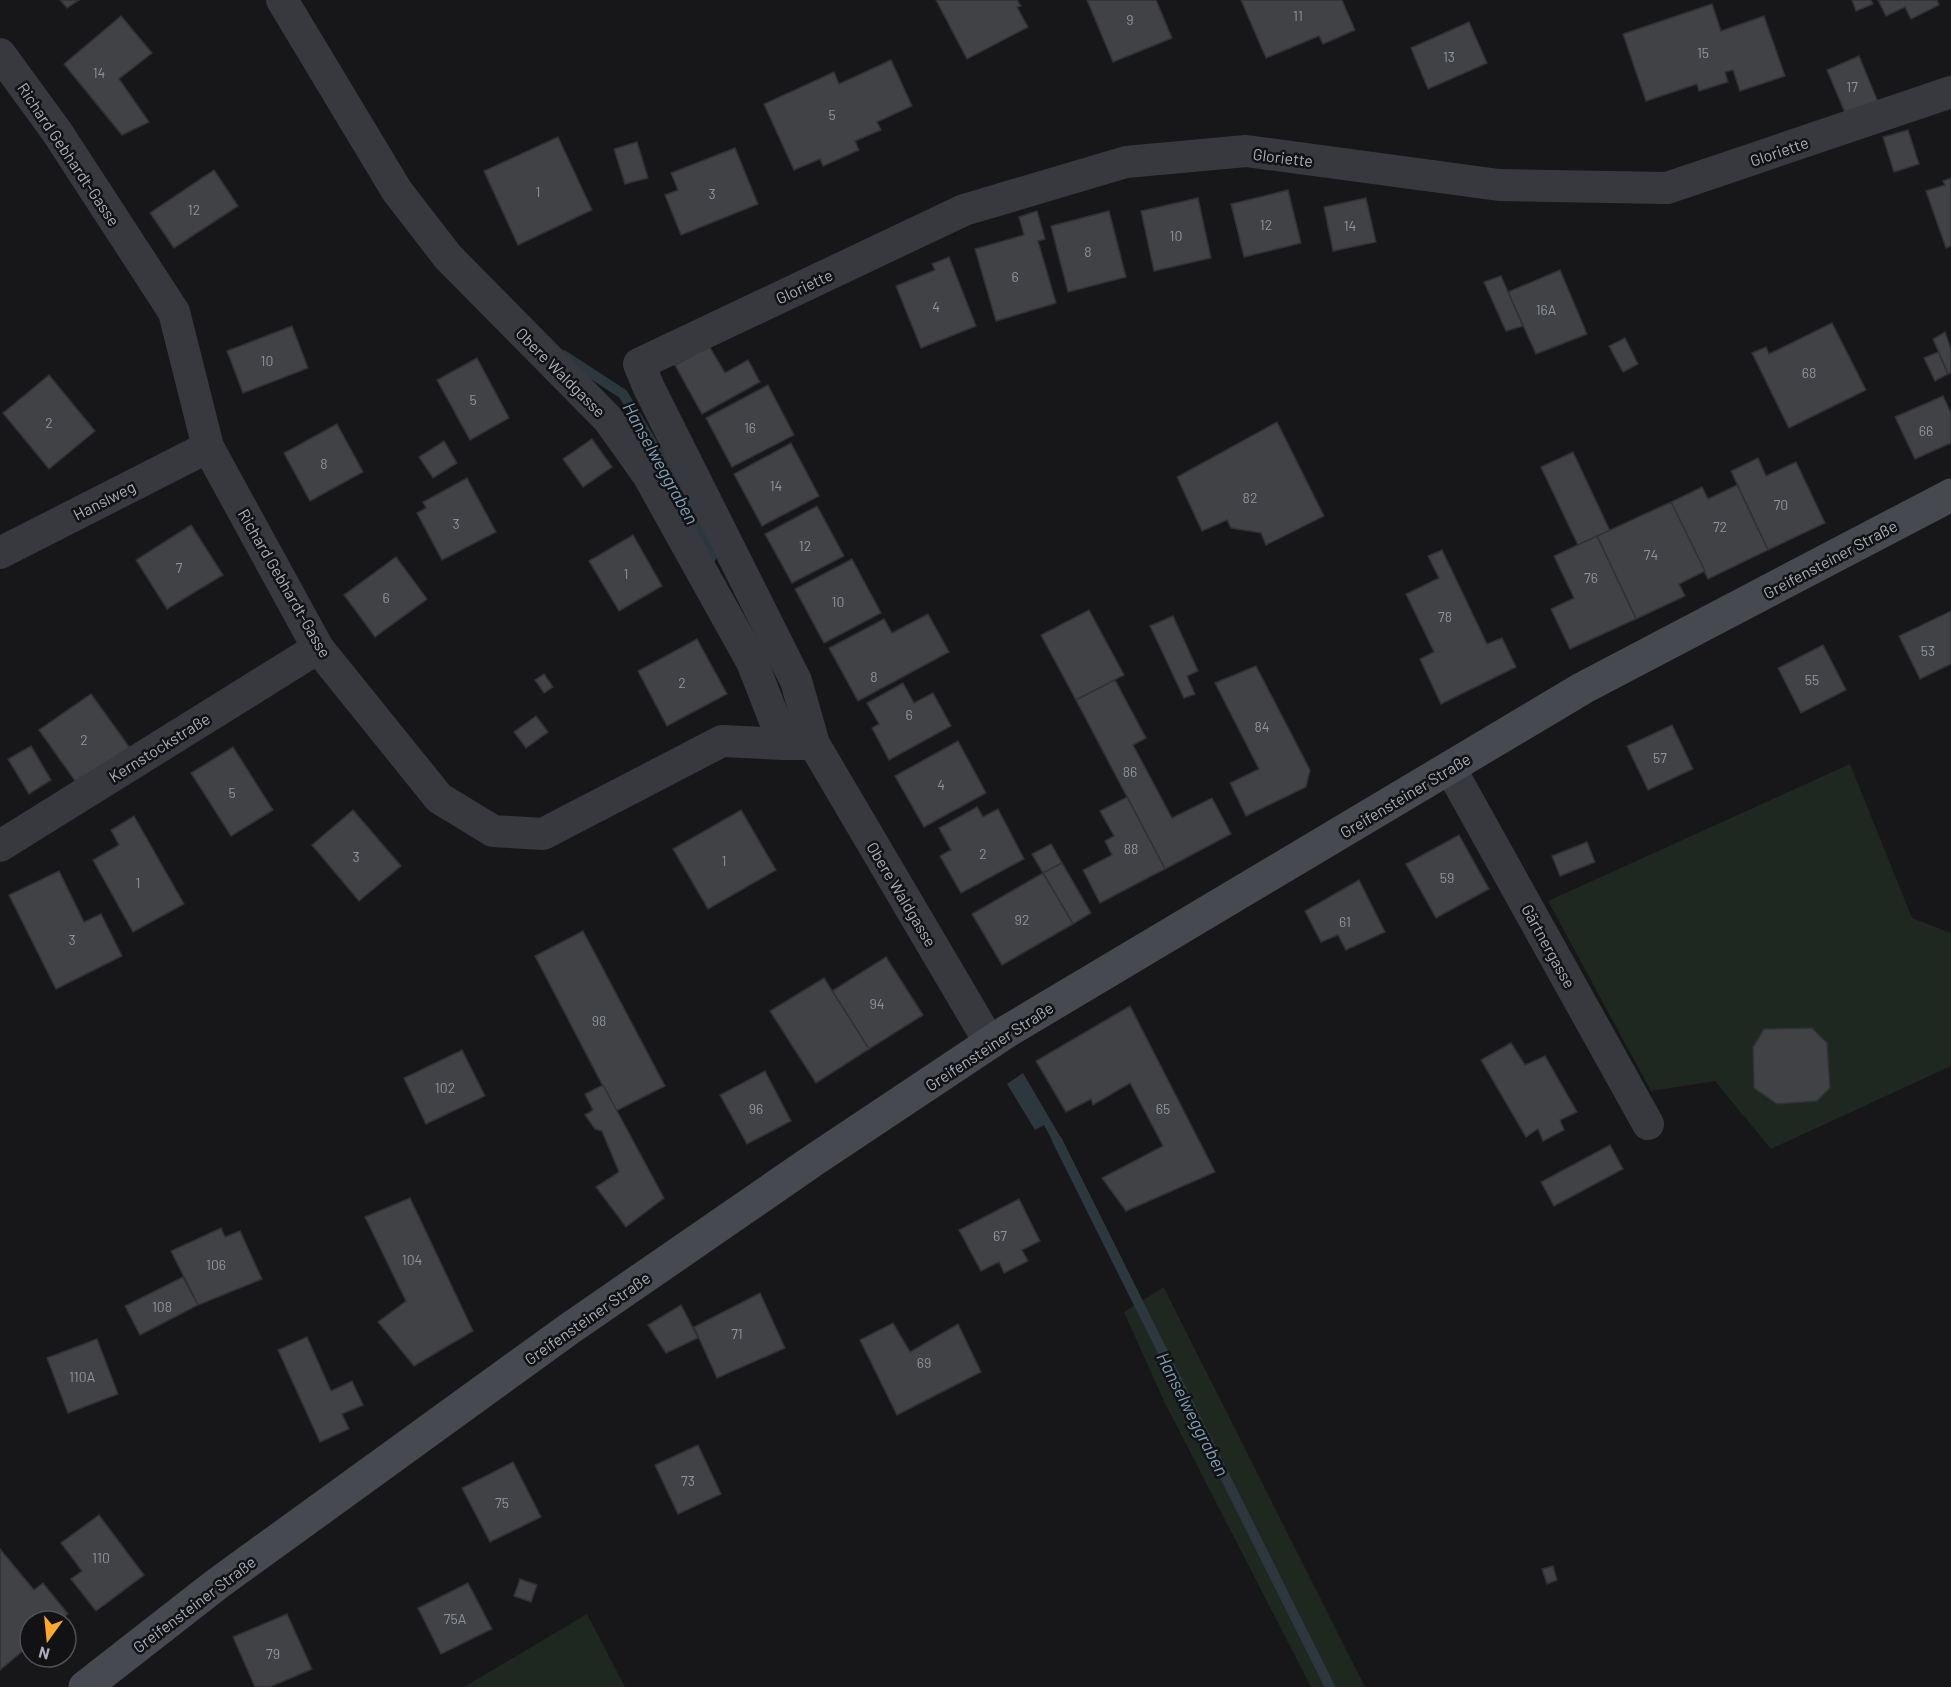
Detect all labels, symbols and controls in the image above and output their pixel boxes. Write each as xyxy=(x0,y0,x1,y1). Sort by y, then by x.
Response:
house number: 11 xyxy=(1293,7,1303,24)
house number: 9 xyxy=(1126,11,1134,28)
house number: 15 xyxy=(1697,44,1709,61)
house number: 13 xyxy=(1443,48,1455,65)
house number: 14 xyxy=(93,64,105,81)
house number: 17 xyxy=(1846,78,1858,95)
street label: Richard Gebhardt-Gasse xyxy=(14,79,124,229)
house number: 5 xyxy=(828,106,836,123)
street label: Gloriette xyxy=(1747,132,1811,170)
street label: Gloriette xyxy=(1252,144,1314,170)
house number: 1 xyxy=(536,183,540,200)
house number: 3 xyxy=(708,185,716,202)
house number: 12 xyxy=(188,201,200,218)
house number: 12 xyxy=(1260,216,1272,233)
house number: 14 xyxy=(1344,217,1356,234)
house number: 10 xyxy=(1170,227,1182,244)
house number: 8 xyxy=(1084,243,1092,260)
street label: Gloriette xyxy=(773,265,835,307)
house number: 6 xyxy=(1011,268,1019,285)
house number: 4 xyxy=(932,298,940,315)
house number: 16A xyxy=(1536,301,1557,318)
street label: Obere Waldgasse xyxy=(512,323,610,421)
house number: 10 xyxy=(261,352,273,369)
house number: 68 xyxy=(1802,364,1816,381)
house number: 5 xyxy=(469,391,477,408)
water label: Hanselweggraben xyxy=(618,398,704,528)
house number: 2 xyxy=(45,414,53,431)
house number: 16 xyxy=(744,419,756,436)
house number: 66 xyxy=(1919,422,1933,439)
house number: 8 xyxy=(320,455,328,472)
street label: Hanslweg xyxy=(70,476,138,524)
house number: 14 xyxy=(770,477,782,494)
house number: 82 xyxy=(1243,489,1257,506)
house number: 70 xyxy=(1774,496,1788,513)
street label: Richard Gebhardt-Gasse xyxy=(235,505,335,661)
house number: 3 xyxy=(452,515,460,532)
street label: Greifensteiner Straße xyxy=(1760,516,1900,602)
house number: 72 xyxy=(1713,518,1727,535)
house number: 12 xyxy=(799,537,811,554)
house number: 74 xyxy=(1644,546,1658,563)
house number: 7 xyxy=(176,559,183,576)
house number: 1 xyxy=(624,565,628,582)
house number: 76 xyxy=(1584,569,1598,586)
house number: 6 xyxy=(382,589,390,606)
house number: 10 xyxy=(832,593,844,610)
house number: 78 xyxy=(1438,608,1452,625)
house number: 53 xyxy=(1921,642,1935,659)
house number: 8 xyxy=(870,668,878,685)
house number: 55 xyxy=(1805,671,1819,688)
house number: 2 xyxy=(678,674,686,691)
house number: 6 xyxy=(905,706,913,723)
street label: Kernstockstraße xyxy=(105,708,213,786)
house number: 84 xyxy=(1254,718,1270,735)
house number: 2 xyxy=(80,731,88,748)
street label: Greifensteiner Straße xyxy=(1336,749,1474,841)
house number: 57 xyxy=(1653,749,1667,766)
house number: 86 xyxy=(1123,763,1137,780)
house number: 4 xyxy=(937,776,945,793)
house number: 5 xyxy=(228,784,236,801)
street label: Obere Waldgasse xyxy=(863,838,941,950)
house number: 88 xyxy=(1124,840,1138,857)
house number: 2 xyxy=(979,845,987,862)
house number: 3 xyxy=(352,848,360,865)
house number: 1 xyxy=(722,852,726,869)
house number: 59 xyxy=(1440,869,1454,886)
house number: 1 xyxy=(136,874,140,891)
street label: Gärtnergasse xyxy=(1518,901,1580,991)
house number: 92 xyxy=(1015,911,1029,928)
house number: 61 xyxy=(1339,913,1351,930)
house number: 3 xyxy=(68,931,76,948)
house number: 94 xyxy=(869,995,885,1012)
street label: Greifensteiner Straße xyxy=(921,998,1057,1094)
house number: 98 xyxy=(592,1012,606,1029)
house number: 102 xyxy=(435,1079,455,1096)
house number: 96 xyxy=(749,1100,763,1117)
house number: 65 xyxy=(1156,1100,1170,1117)
house number: 67 xyxy=(993,1227,1007,1244)
house number: 104 xyxy=(402,1251,422,1268)
house number: 106 xyxy=(206,1256,226,1273)
street label: Greifensteiner Straße xyxy=(521,1268,653,1368)
house number: 108 xyxy=(152,1298,172,1315)
house number: 71 xyxy=(731,1325,743,1342)
water label: Hanselweggraben xyxy=(1152,1348,1234,1480)
house number: 69 xyxy=(917,1354,931,1371)
house number: 110A xyxy=(69,1368,96,1385)
house number: 73 xyxy=(681,1472,695,1489)
house number: 75 xyxy=(495,1494,509,1511)
house number: 110 xyxy=(92,1549,110,1566)
street label: Greifensteiner Straße xyxy=(129,1552,259,1656)
north arrow xyxy=(18,1609,78,1669)
house number: 75A xyxy=(444,1610,467,1627)
text: N xyxy=(36,1643,52,1665)
house number: 79 xyxy=(266,1645,280,1662)

